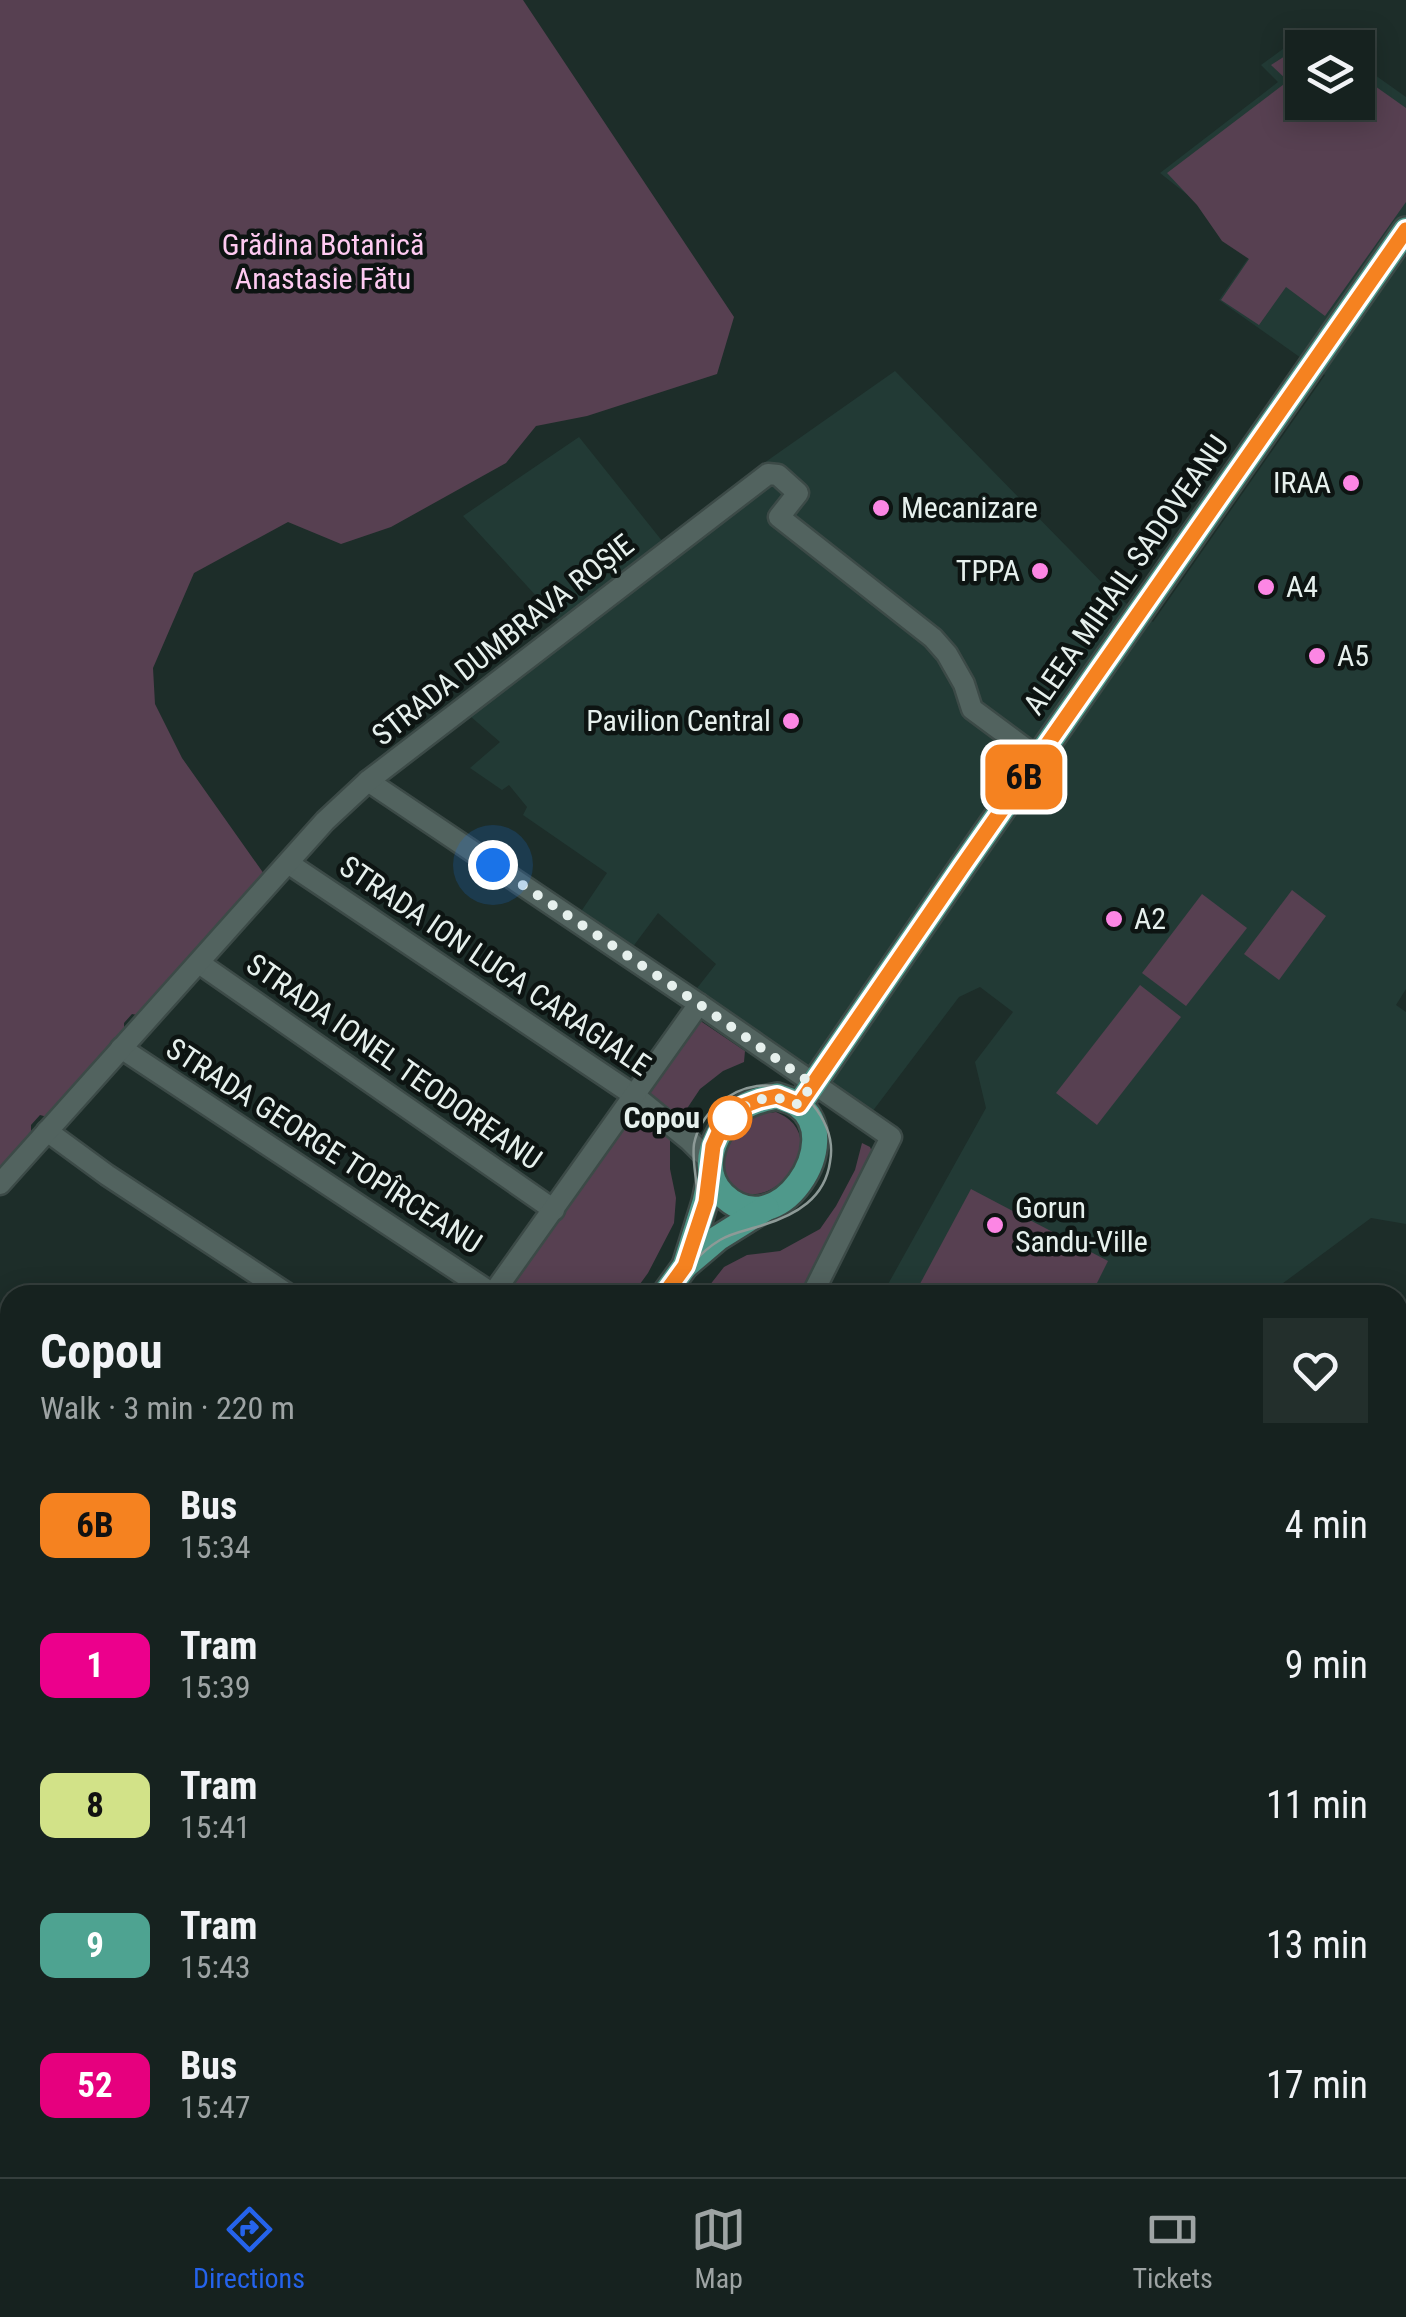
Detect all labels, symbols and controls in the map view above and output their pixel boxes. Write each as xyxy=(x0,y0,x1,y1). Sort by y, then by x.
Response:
map controls xyxy=(1285,30,1375,120)
button: layers xyxy=(1285,30,1375,120)
park label: Grădina Botanică Anastasie Fătu xyxy=(222,227,424,296)
street label: ALEEA MIHAIL SADOVEANU xyxy=(1016,428,1235,721)
place label: IRAA xyxy=(1273,465,1331,500)
marker: IRAA xyxy=(1340,472,1362,494)
place label: Mecanizare xyxy=(901,490,1038,525)
marker: Mecanizare xyxy=(870,497,892,519)
street label: STRADA DUMBRAVA ROȘIE xyxy=(365,527,641,753)
place label: TPPA xyxy=(956,553,1020,588)
marker: TPPA xyxy=(1029,560,1051,582)
place label: A4 xyxy=(1286,569,1318,604)
marker: A4 xyxy=(1255,576,1277,598)
place label: A5 xyxy=(1337,638,1369,673)
marker: A5 xyxy=(1306,645,1328,667)
place label: Pavilion Central xyxy=(586,703,771,738)
marker: Pavilion Central xyxy=(780,710,802,732)
line badge: 6B xyxy=(979,744,1069,810)
text: 6B xyxy=(1005,757,1043,798)
your location xyxy=(468,840,518,890)
street label: STRADA ION LUCA CARAGIALE xyxy=(333,848,657,1083)
place label: A2 xyxy=(1134,901,1166,936)
marker: A2 xyxy=(1103,908,1125,930)
street label: STRADA IONEL TEODOREANU xyxy=(240,946,549,1177)
street label: STRADA GEORGE TOPÎRCEANU xyxy=(160,1030,488,1261)
marker: Copou xyxy=(709,1097,751,1139)
place label: Copou xyxy=(623,1100,700,1135)
place label: Gorun Sandu-Ville xyxy=(1015,1190,1148,1259)
marker: Gorun Sandu-Ville xyxy=(984,1214,1006,1236)
button: heart xyxy=(1263,1318,1368,1423)
text: Copou xyxy=(40,1323,162,1380)
text: Walk · 3 min · 220 m xyxy=(40,1389,295,1427)
text: Bus xyxy=(180,1484,237,1528)
text: 4 min xyxy=(1285,1503,1368,1547)
text: 6B xyxy=(76,1505,114,1546)
text: 15:34 xyxy=(180,1528,251,1566)
text: Tram xyxy=(180,1624,258,1668)
text: 9 min xyxy=(1285,1643,1368,1687)
text: 1 xyxy=(86,1645,104,1686)
text: 15:39 xyxy=(180,1668,251,1706)
text: Tram xyxy=(180,1764,258,1808)
text: 11 min xyxy=(1266,1783,1368,1827)
text: 8 xyxy=(86,1785,104,1826)
text: 15:41 xyxy=(180,1808,251,1846)
text: Tram xyxy=(180,1904,258,1948)
text: 13 min xyxy=(1266,1923,1368,1967)
text: 9 xyxy=(86,1925,104,1966)
text: 15:43 xyxy=(180,1948,251,1986)
text: Bus xyxy=(180,2044,237,2088)
text: 17 min xyxy=(1266,2063,1368,2107)
text: 52 xyxy=(77,2065,113,2106)
text: 15:47 xyxy=(180,2088,251,2126)
tab: Directions xyxy=(193,2202,305,2295)
tab: Map xyxy=(691,2202,746,2295)
tab: Tickets xyxy=(1132,2202,1213,2295)

